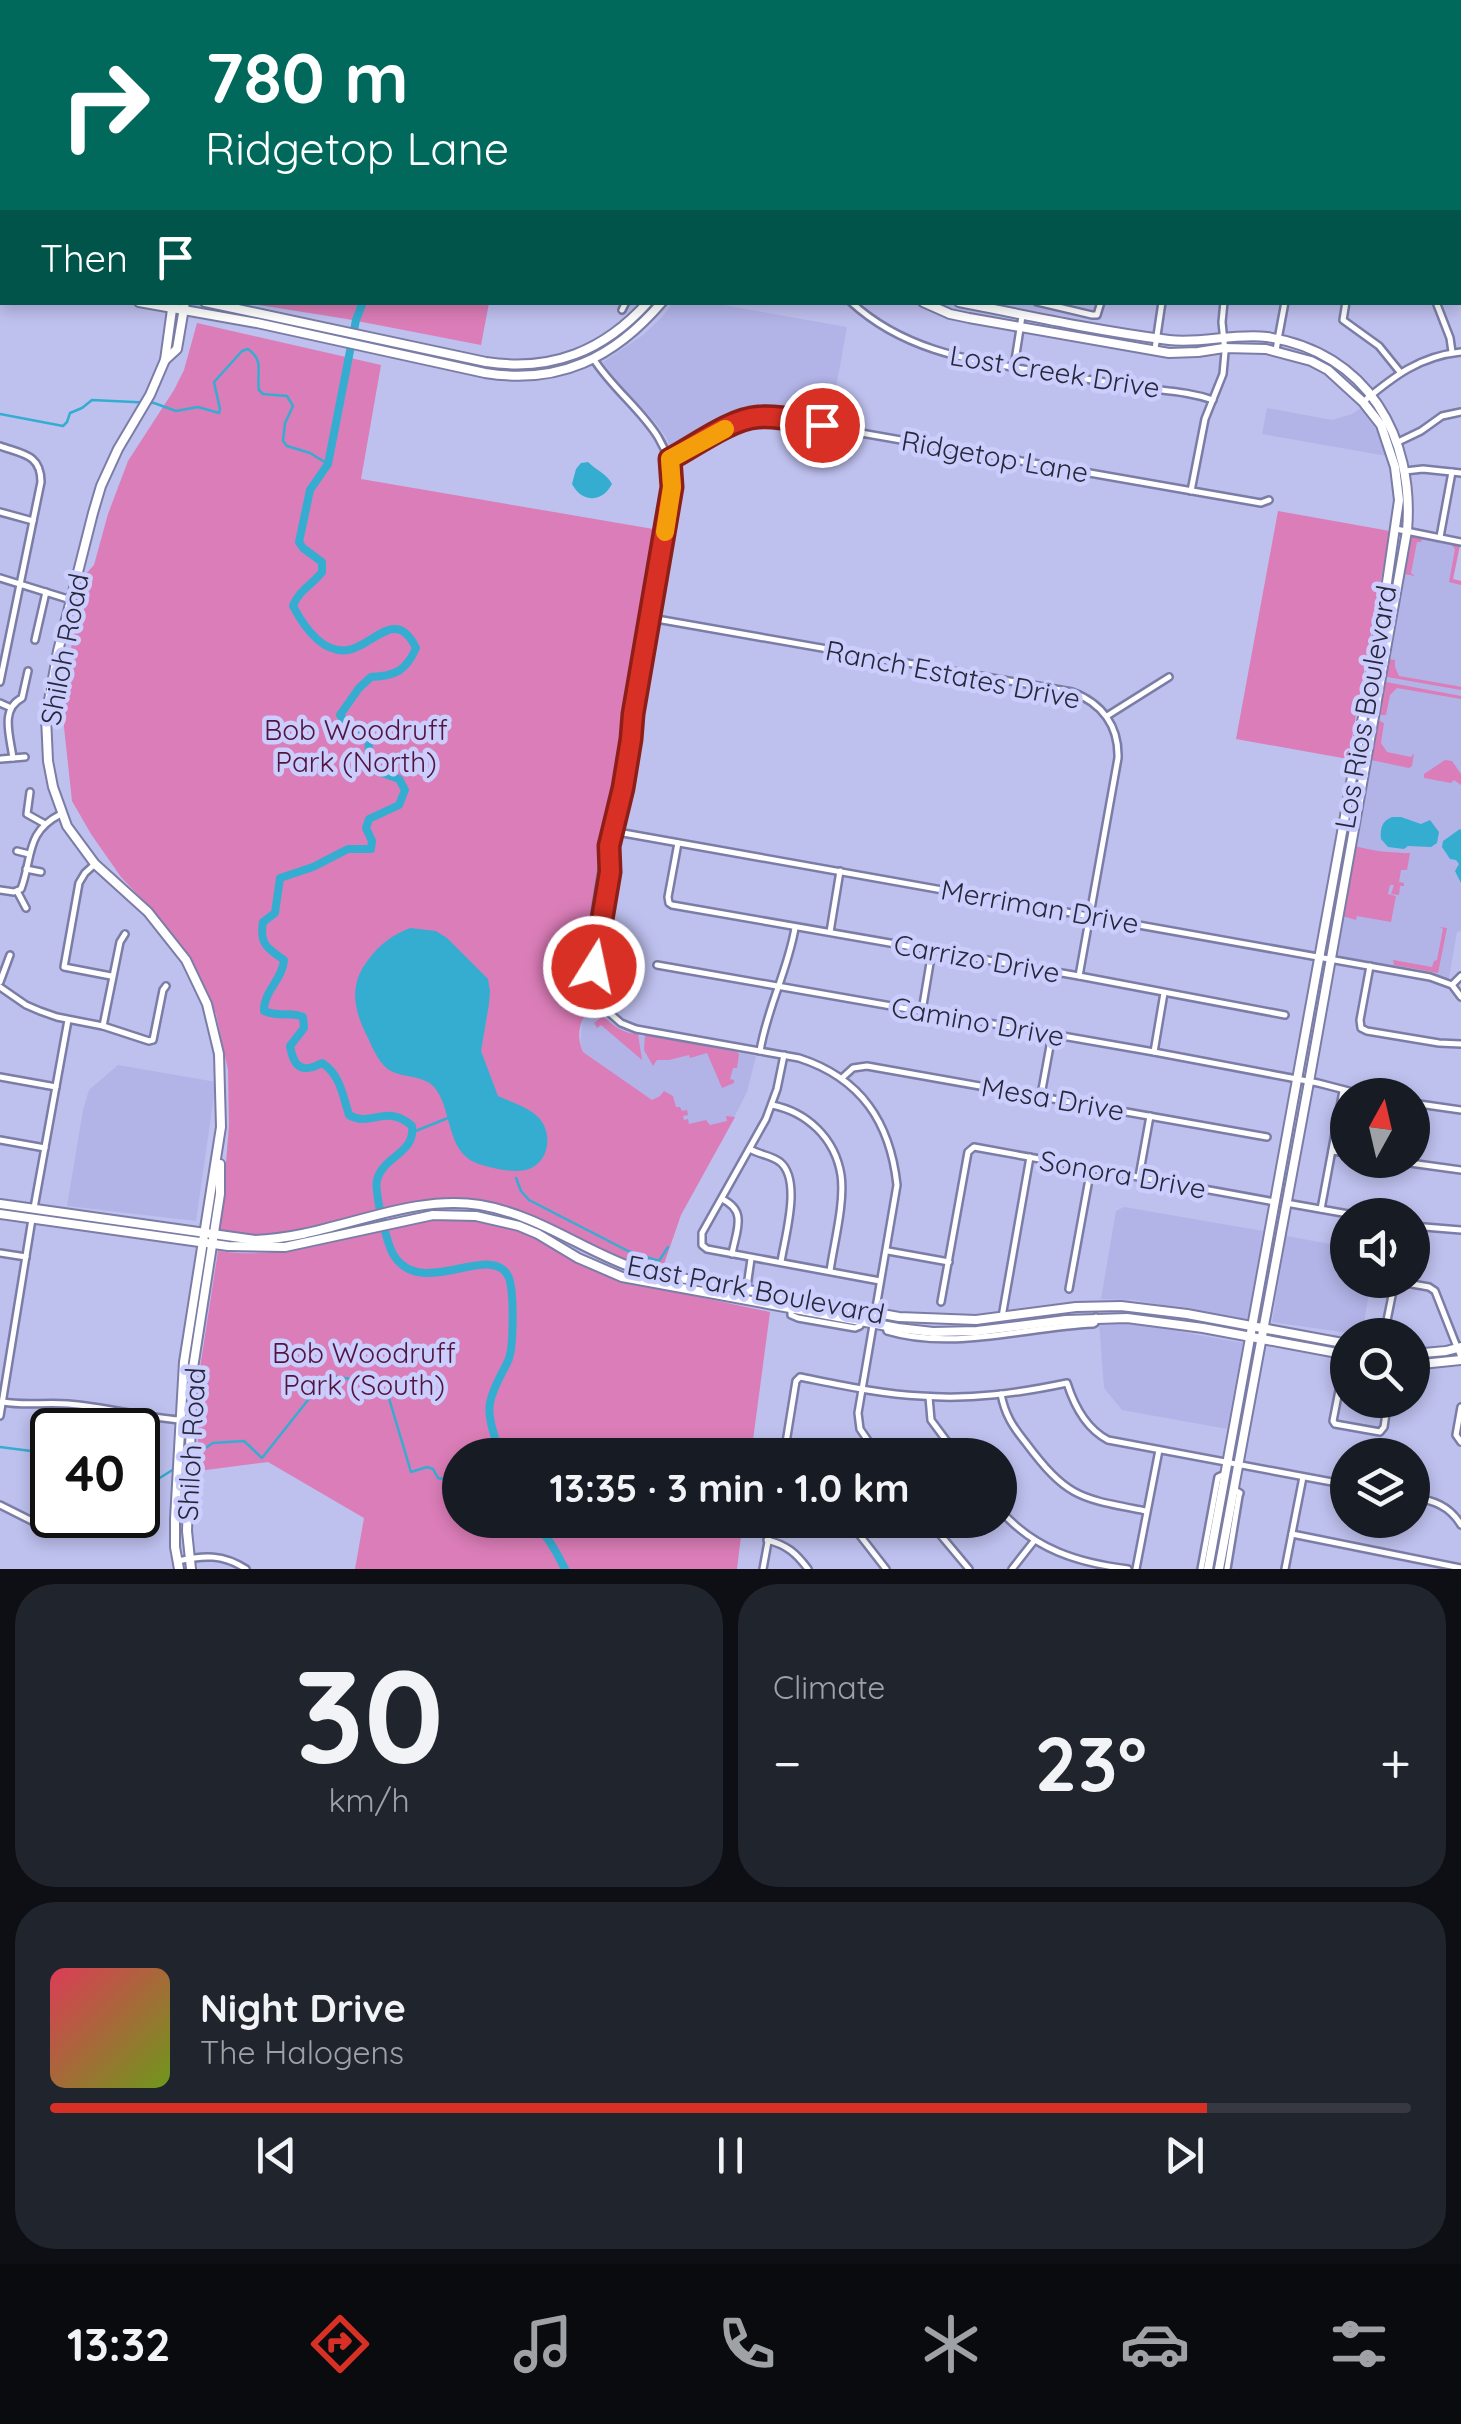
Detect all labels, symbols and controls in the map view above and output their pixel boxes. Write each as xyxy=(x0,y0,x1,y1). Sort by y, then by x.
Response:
text: 780 m xyxy=(205,33,409,121)
icon: right xyxy=(40,40,170,170)
text: Ridgetop Lane xyxy=(205,120,509,176)
icon: arrive xyxy=(148,230,203,285)
text: Then xyxy=(40,234,128,282)
street label: Lost Creek Drive xyxy=(947,337,1163,405)
pin xyxy=(780,383,865,468)
icon: arrive xyxy=(795,398,850,453)
street label: Ridgetop Lane xyxy=(899,422,1091,490)
street label: Shiloh Road xyxy=(32,570,96,728)
street label: Los Rios Boulevard xyxy=(1326,582,1404,832)
street label: Ranch Estates Drive xyxy=(823,632,1083,716)
park label: Bob Woodruff Park (North) xyxy=(264,712,448,779)
street label: Merriman Drive xyxy=(938,871,1142,941)
position arrow xyxy=(542,915,646,1019)
street label: Carrizo Drive xyxy=(891,926,1063,990)
street label: Camino Drive xyxy=(889,989,1067,1053)
street label: Mesa Drive xyxy=(979,1068,1127,1128)
north arrow xyxy=(1330,1078,1430,1178)
map controls xyxy=(1330,1078,1430,1538)
street label: Sonora Drive xyxy=(1037,1142,1209,1206)
button: sound xyxy=(1330,1198,1430,1298)
street label: East Park Boulevard xyxy=(624,1247,888,1331)
button: search xyxy=(1330,1318,1430,1418)
park label: Bob Woodruff Park (South) xyxy=(272,1335,456,1402)
street label: Shiloh Road xyxy=(170,1366,212,1522)
speed limit sign: 40 xyxy=(30,1408,160,1538)
button: layers xyxy=(1330,1438,1430,1538)
text: 13:35 · 3 min · 1.0 km xyxy=(550,1464,909,1512)
text: 30 xyxy=(294,1633,444,1796)
text: Climate xyxy=(773,1667,885,1707)
text: 23° xyxy=(1035,1716,1147,1810)
text: − xyxy=(773,1728,802,1797)
text: + xyxy=(1380,1728,1411,1797)
text: km/h xyxy=(328,1780,410,1820)
text: Night Drive xyxy=(200,1984,406,2032)
text: The Halogens xyxy=(200,2032,404,2072)
icon: previous xyxy=(249,2128,304,2183)
icon: pause xyxy=(703,2128,758,2183)
icon: next xyxy=(1157,2128,1212,2183)
icon: directions xyxy=(305,2309,375,2379)
icon: music xyxy=(508,2309,578,2379)
icon: phone xyxy=(712,2309,782,2379)
icon: climate xyxy=(916,2309,986,2379)
icon: car xyxy=(1120,2309,1190,2379)
icon: filters xyxy=(1324,2309,1394,2379)
text: 13:32 xyxy=(67,2316,171,2372)

